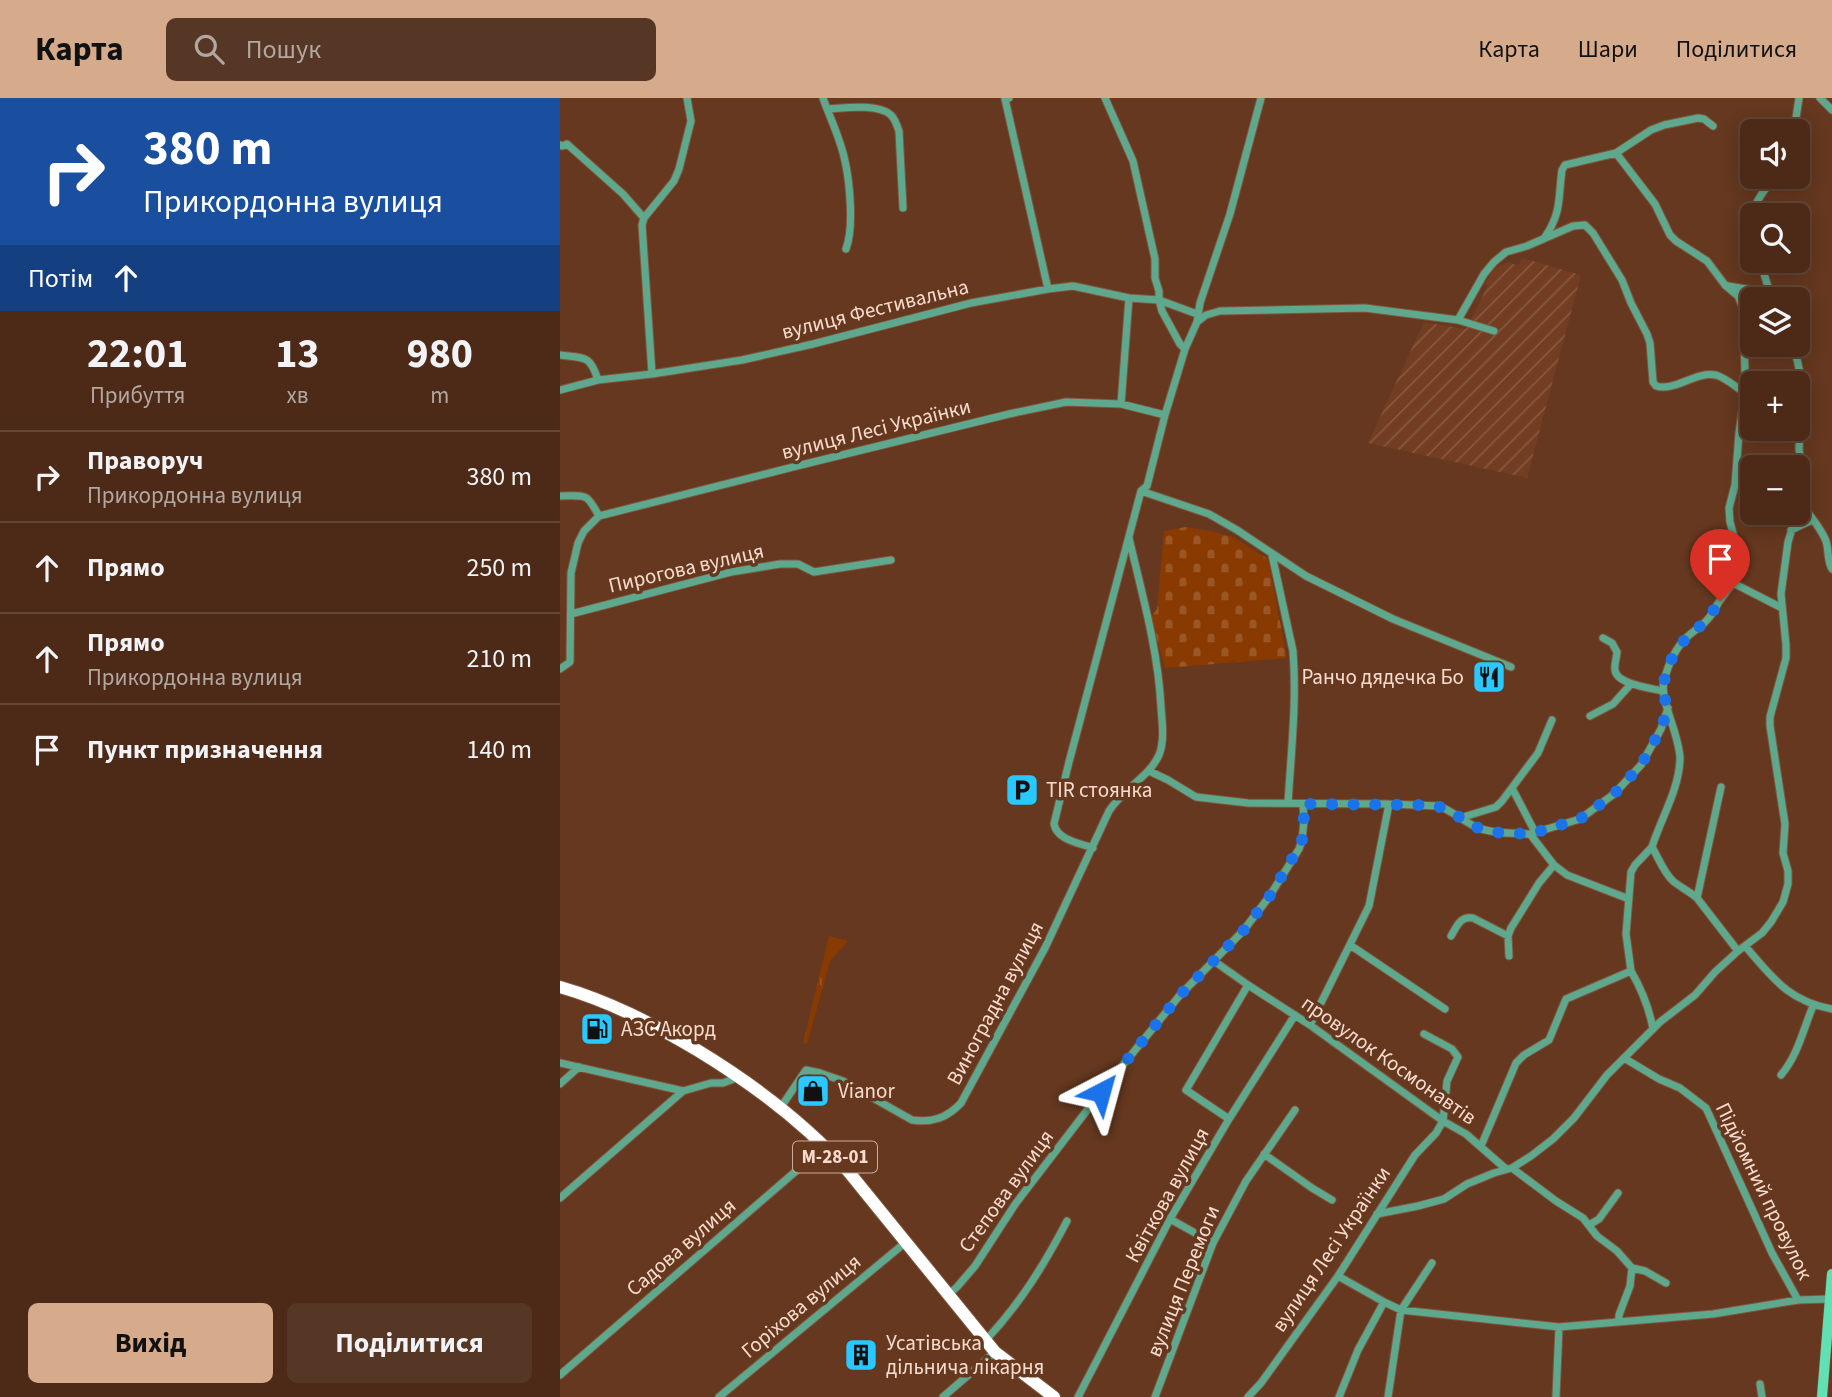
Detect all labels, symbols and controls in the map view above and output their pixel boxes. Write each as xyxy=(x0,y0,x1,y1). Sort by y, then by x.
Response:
search box xyxy=(166,18,656,81)
text: Карта xyxy=(35,26,124,73)
icon: search xyxy=(190,30,228,68)
text: Пошук xyxy=(246,31,321,68)
text: Карта xyxy=(1478,32,1540,67)
text: Шари xyxy=(1578,32,1638,67)
text: Поділитися xyxy=(1676,32,1797,67)
text: 380 m xyxy=(143,114,272,184)
map controls xyxy=(1740,119,1810,525)
button: sound xyxy=(1740,119,1810,189)
icon: right xyxy=(28,126,119,217)
text: Прикордонна вулиця xyxy=(143,179,443,225)
button: search xyxy=(1740,203,1810,273)
icon: ahead xyxy=(107,259,145,297)
text: Потім xyxy=(28,260,93,297)
street label: вулиця Фестивальна xyxy=(778,271,972,347)
button: layers xyxy=(1740,287,1810,357)
text: 22:01 xyxy=(87,324,188,384)
text: 13 xyxy=(275,324,320,384)
text: 980 xyxy=(406,324,473,384)
button: + xyxy=(1740,371,1810,441)
text: Прибуття xyxy=(90,379,185,412)
text: хв xyxy=(286,379,308,412)
text: m xyxy=(430,379,449,412)
street label: вулиця Лесі Українки xyxy=(778,391,974,467)
text: Праворуч xyxy=(87,442,203,479)
button: − xyxy=(1740,455,1810,525)
icon: right xyxy=(28,458,66,496)
text: 380 m xyxy=(466,458,532,495)
text: Прикордонна вулиця xyxy=(87,479,303,512)
pin xyxy=(1690,529,1750,601)
street label: Пирогова вулиця xyxy=(605,536,767,600)
icon: arrive xyxy=(1701,540,1739,578)
icon: ahead xyxy=(28,549,66,587)
text: Прямо xyxy=(87,549,165,586)
text: 250 m xyxy=(466,549,532,586)
text: Прямо xyxy=(87,624,165,661)
icon: ahead xyxy=(28,640,66,678)
text: 210 m xyxy=(466,640,532,677)
restaurant icon: Ранчо дядечка Бо xyxy=(1470,658,1508,696)
text: Прикордонна вулиця xyxy=(87,661,303,694)
place label: Ранчо дядечка Бо xyxy=(1301,662,1464,692)
icon: arrive xyxy=(28,731,66,769)
text: Пункт призначення xyxy=(87,731,323,768)
text: 140 m xyxy=(466,731,532,768)
parking icon: TIR стоянка xyxy=(1003,771,1041,809)
place label: TIR стоянка xyxy=(1046,775,1152,805)
street label: Виноградна вулиця xyxy=(939,916,1051,1090)
street label: провулок Космонавтів xyxy=(1295,988,1483,1132)
fuel station icon: АЗС Акорд xyxy=(578,1010,616,1048)
place label: АЗС Акорд xyxy=(621,1014,716,1044)
position arrow xyxy=(1064,1055,1138,1129)
shop icon: Vianor xyxy=(794,1072,832,1110)
place label: Vianor xyxy=(838,1076,895,1106)
street label: Підйомний провулок xyxy=(1708,1097,1820,1285)
street label: Квіткова вулиця xyxy=(1117,1122,1217,1268)
street label: Степова вулиця xyxy=(951,1123,1061,1259)
road number: М-28-01 xyxy=(793,1142,877,1172)
street label: вулиця Лесі Українки xyxy=(1264,1160,1398,1338)
street label: Садова вулиця xyxy=(620,1191,742,1303)
street label: вулиця Перемоги xyxy=(1139,1201,1227,1361)
street label: Горіхова вулиця xyxy=(735,1247,867,1365)
button: Вихід xyxy=(28,1303,273,1383)
button: Поділитися xyxy=(287,1303,532,1383)
place label: Усатівська дільнича лікарня xyxy=(886,1328,1044,1382)
building icon: Усатівська дільнича лікарня xyxy=(842,1336,880,1374)

